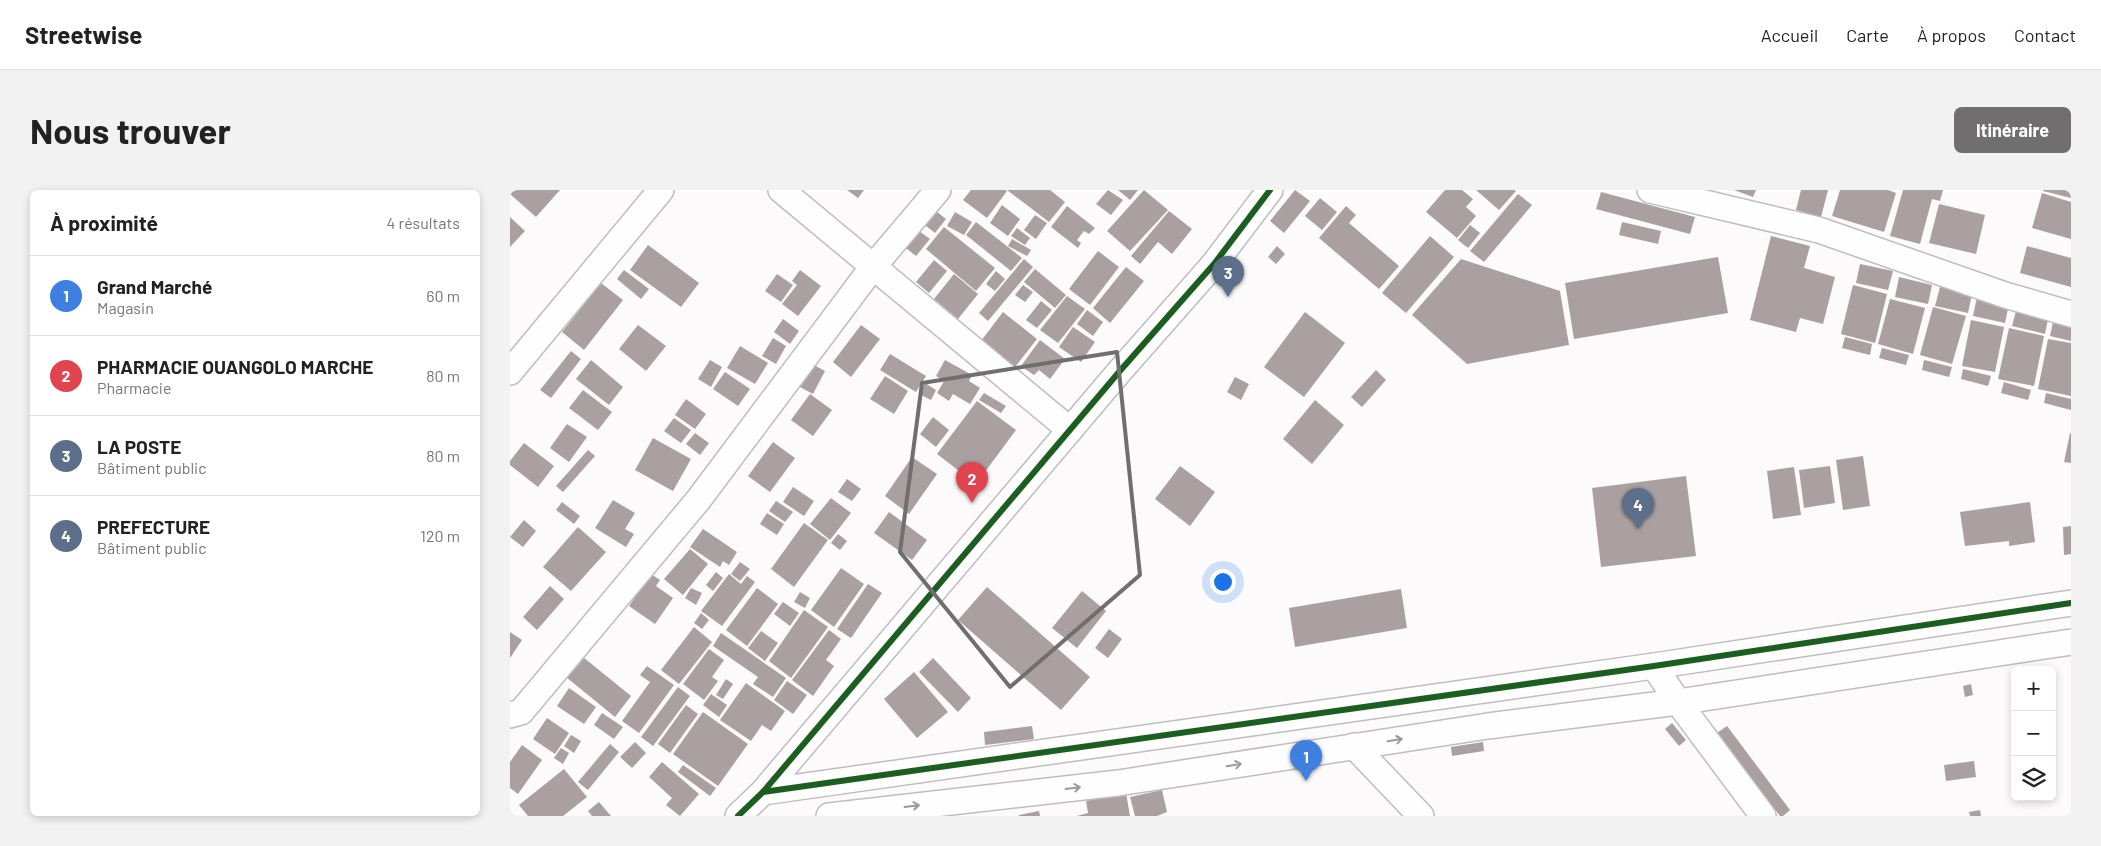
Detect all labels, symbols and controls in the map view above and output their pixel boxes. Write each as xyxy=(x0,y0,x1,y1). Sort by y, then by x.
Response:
text: Streetwise xyxy=(25,20,142,49)
text: Accueil xyxy=(1761,24,1818,46)
text: Carte xyxy=(1846,24,1889,46)
text: À propos xyxy=(1917,24,1986,46)
text: Contact xyxy=(2014,24,2076,46)
button: Itinéraire xyxy=(1954,107,2071,153)
text: Nous trouver xyxy=(30,109,231,151)
text: À proximité xyxy=(50,210,158,235)
text: 4 résultats xyxy=(386,213,460,232)
pin: 3 xyxy=(1212,256,1244,297)
text: Grand Marché xyxy=(97,275,212,298)
text: 1 xyxy=(63,286,69,305)
text: 60 m xyxy=(426,286,460,305)
text: Magasin xyxy=(97,298,154,317)
text: PHARMACIE OUANGOLO MARCHE xyxy=(97,355,373,378)
text: 2 xyxy=(62,366,70,385)
text: 80 m xyxy=(426,366,460,385)
text: Pharmacie xyxy=(97,378,171,397)
text: LA POSTE xyxy=(97,435,181,458)
text: 3 xyxy=(62,446,70,465)
text: 80 m xyxy=(426,446,460,465)
text: Bâtiment public xyxy=(97,458,207,477)
pin: 2 xyxy=(956,462,988,503)
pin: 4 xyxy=(1622,488,1654,529)
text: PREFECTURE xyxy=(97,515,210,538)
text: 4 xyxy=(61,526,71,545)
text: 120 m xyxy=(420,526,460,545)
text: Bâtiment public xyxy=(97,538,207,557)
your location xyxy=(1210,569,1236,595)
map controls xyxy=(2011,666,2056,801)
button: + xyxy=(2011,666,2056,711)
button: − xyxy=(2011,711,2056,756)
one-way arrow xyxy=(1386,735,1402,745)
pin: 1 xyxy=(1290,740,1322,781)
button: layers xyxy=(2011,756,2056,801)
one-way arrow xyxy=(1226,759,1242,769)
one-way arrow xyxy=(1065,783,1081,793)
one-way arrow xyxy=(904,801,920,811)

